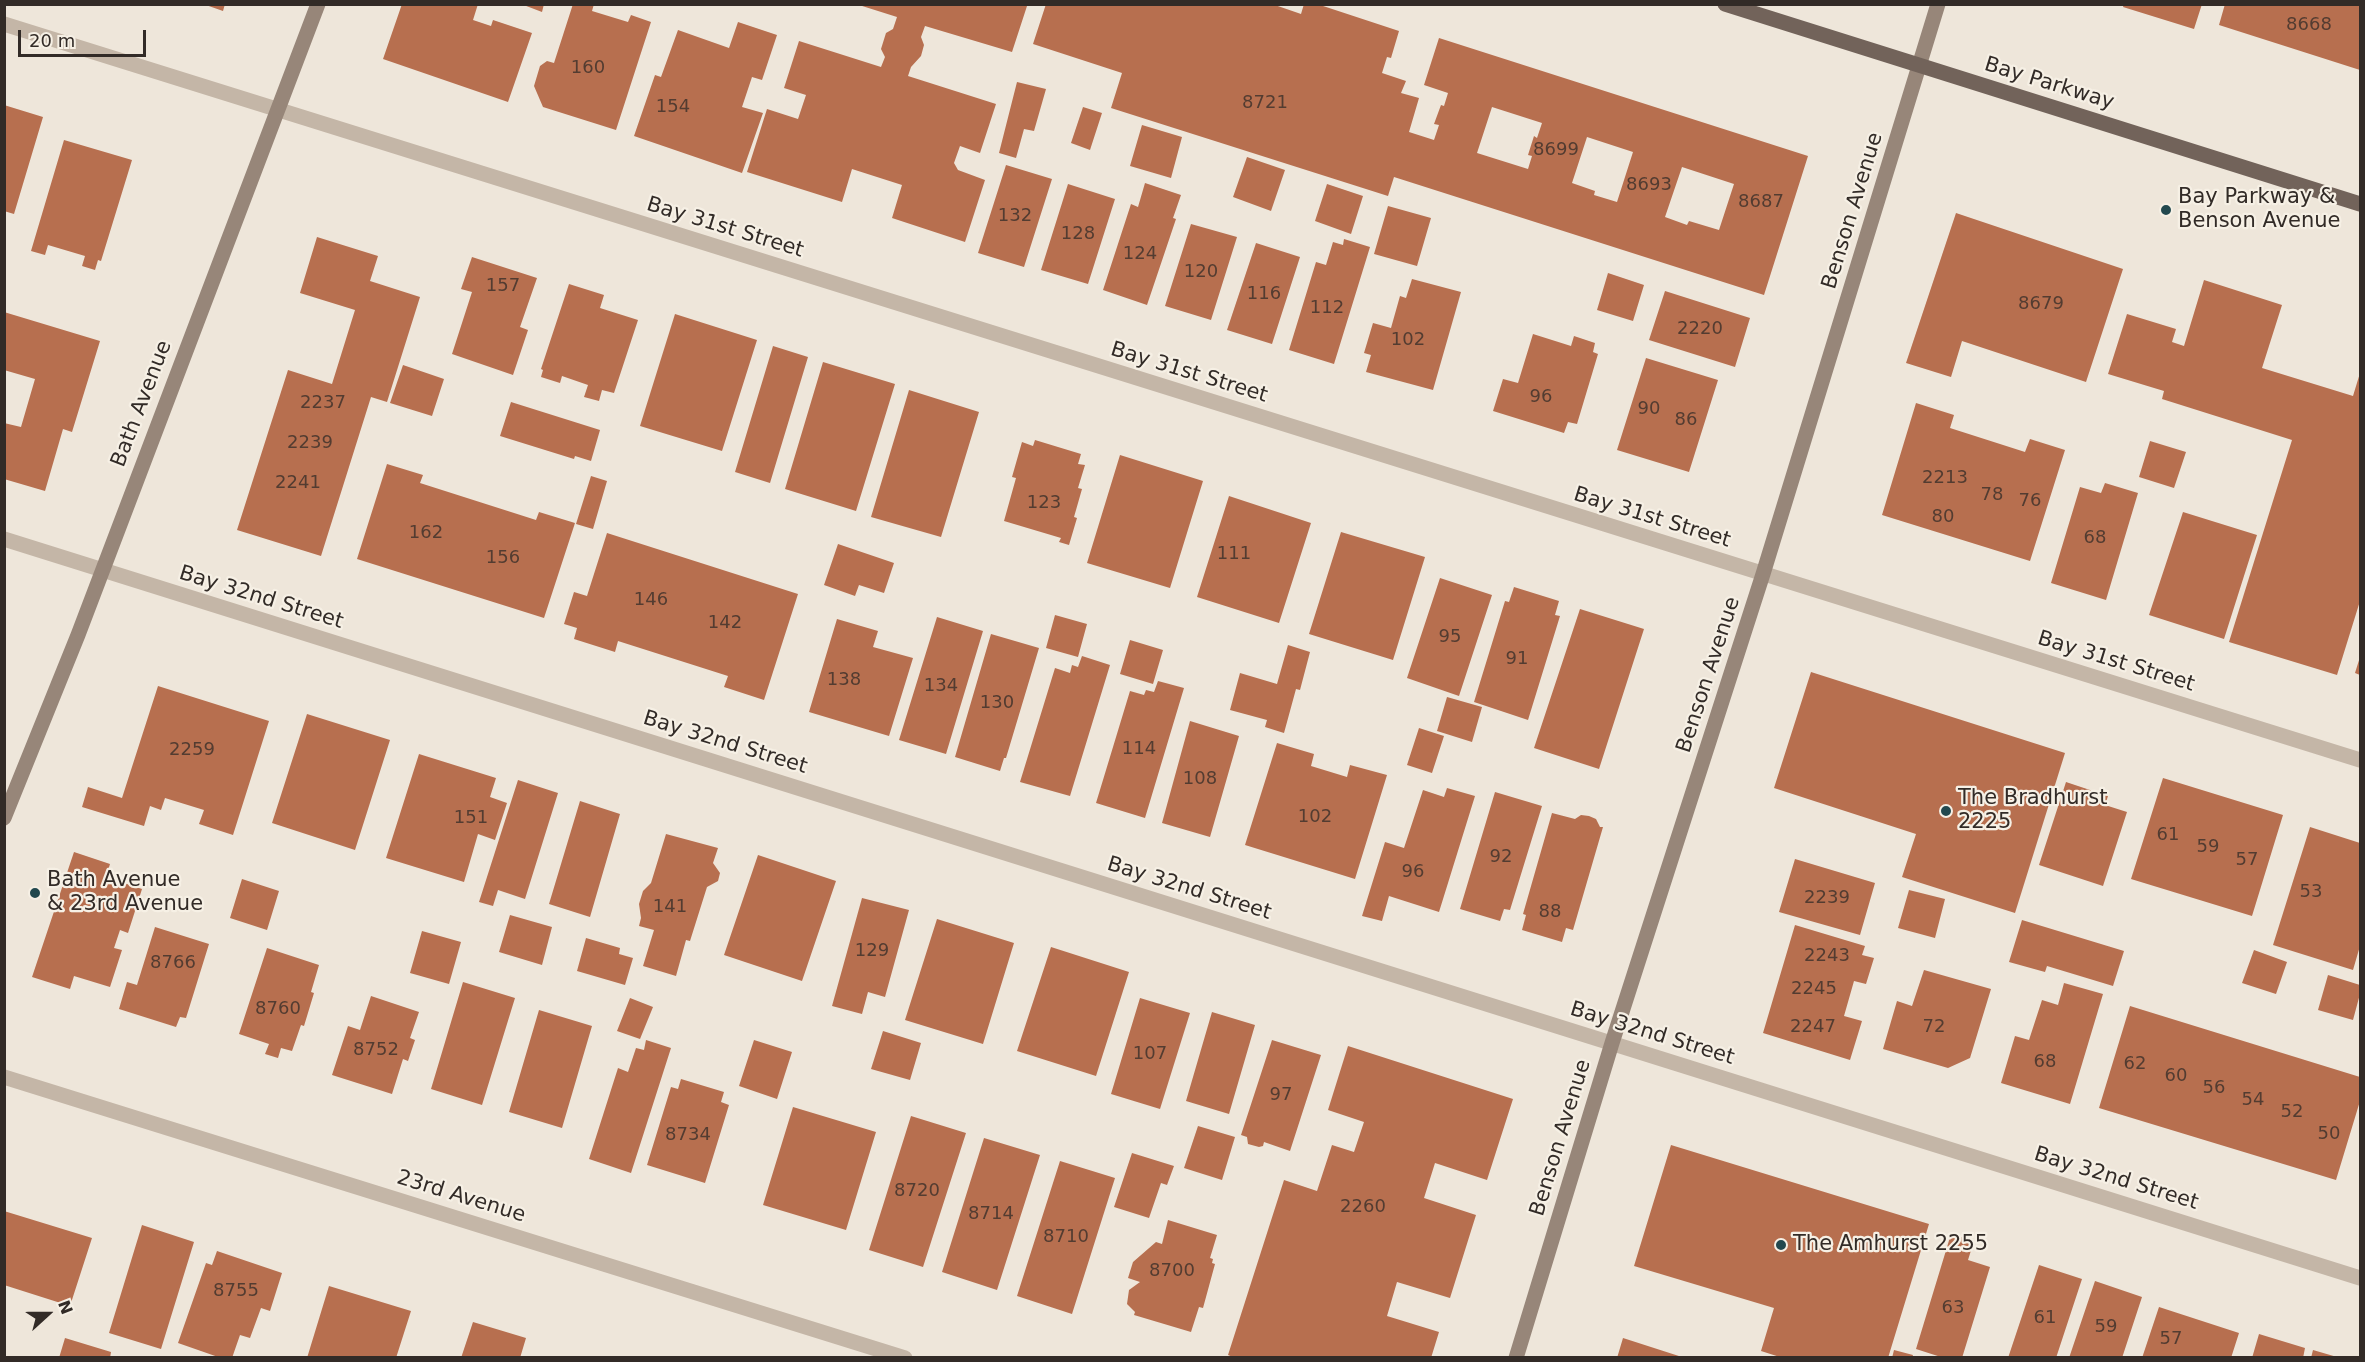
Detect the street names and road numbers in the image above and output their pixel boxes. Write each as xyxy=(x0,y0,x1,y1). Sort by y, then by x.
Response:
street label: Bay Parkway xyxy=(1981,52,2117,116)
street label: Benson Avenue xyxy=(1817,130,1889,292)
street label: Bay 31st Street xyxy=(643,192,807,264)
street label: Bath Avenue xyxy=(106,337,178,471)
street label: Bay 31st Street xyxy=(1107,337,1271,409)
street label: Bay 31st Street xyxy=(1570,482,1734,554)
street label: Bay 32nd Street xyxy=(176,561,346,635)
street label: Benson Avenue xyxy=(1672,594,1746,756)
street label: Bay 31st Street xyxy=(2034,626,2198,698)
street label: Bay 32nd Street xyxy=(640,706,810,780)
street label: Bay 32nd Street xyxy=(1104,852,1274,926)
street label: Bay 32nd Street xyxy=(1567,997,1737,1071)
street label: Benson Avenue xyxy=(1525,1057,1597,1219)
street label: Bay 32nd Street xyxy=(2031,1142,2201,1216)
street label: 23rd Avenue xyxy=(394,1166,528,1228)

